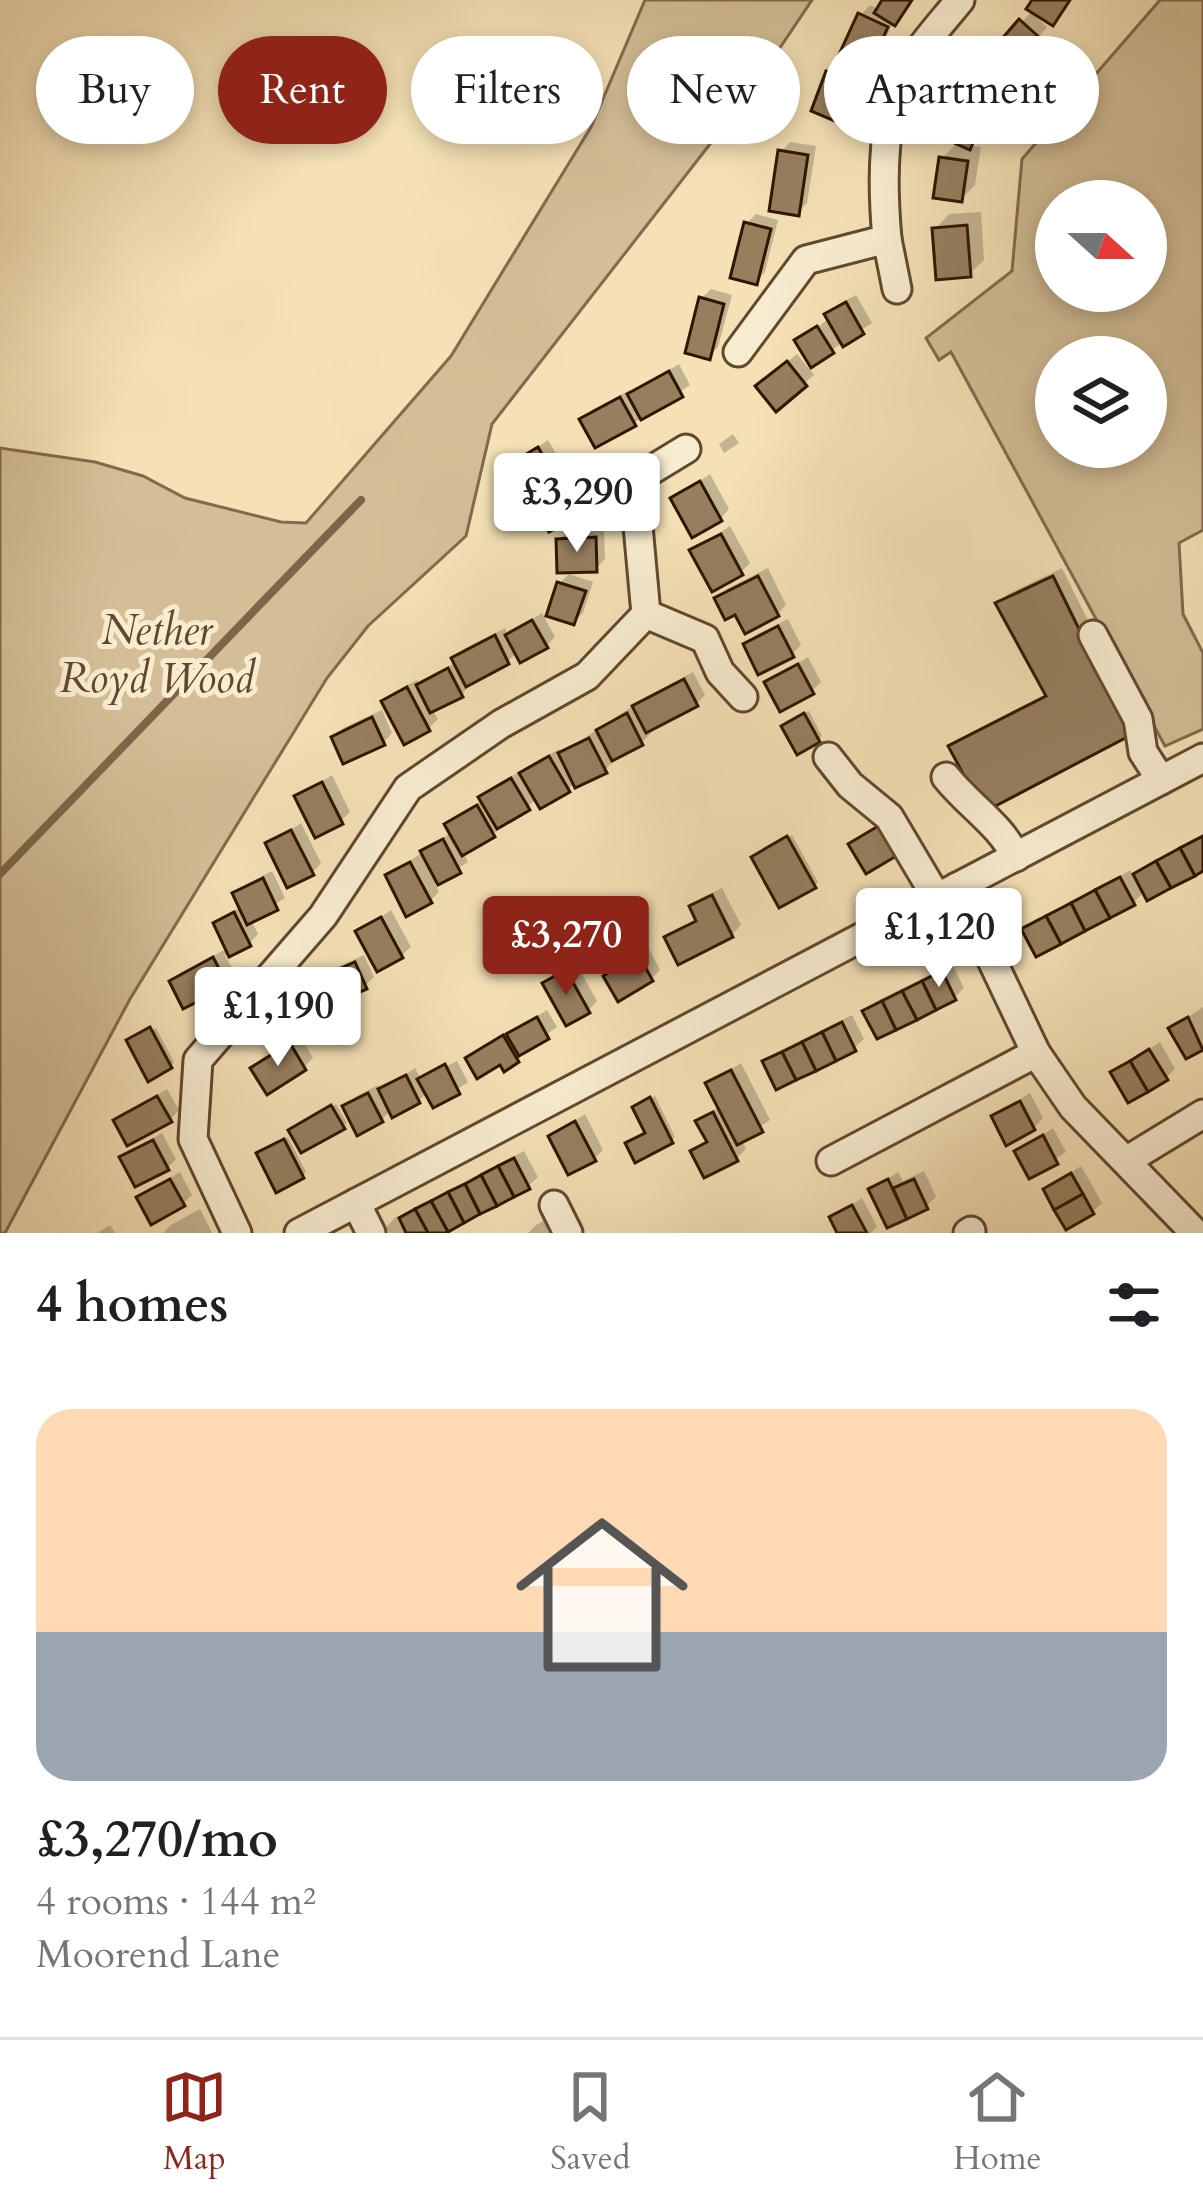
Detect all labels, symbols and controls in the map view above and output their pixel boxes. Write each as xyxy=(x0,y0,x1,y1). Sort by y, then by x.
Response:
chip: Buy xyxy=(36,36,194,144)
chip: Rent xyxy=(218,36,387,144)
chip: Filters xyxy=(411,36,603,144)
chip: New xyxy=(627,36,800,144)
chip: Apartment xyxy=(824,36,1099,144)
north arrow xyxy=(1035,180,1167,312)
map controls xyxy=(1035,180,1167,468)
button: layers xyxy=(1035,336,1167,468)
pin: £3,290 xyxy=(479,453,675,555)
text: £3,290 xyxy=(521,465,633,518)
park label: Nether Royd Wood xyxy=(60,602,256,707)
pin: £1,120 xyxy=(841,888,1037,990)
pin: £3,270 xyxy=(468,896,664,998)
text: £1,120 xyxy=(883,900,995,953)
text: £3,270 xyxy=(510,908,622,961)
pin: £1,190 xyxy=(180,967,376,1069)
text: £1,190 xyxy=(222,979,334,1032)
text: 4 homes xyxy=(36,1270,228,1340)
icon: filters xyxy=(1101,1272,1167,1338)
icon: home xyxy=(494,1487,710,1703)
text: £3,270/mo xyxy=(36,1805,278,1875)
text: 4 rooms · 144 m² xyxy=(36,1875,316,1928)
text: Moorend Lane xyxy=(36,1928,281,1981)
tab: Map xyxy=(161,2064,227,2181)
tab: Saved xyxy=(550,2064,630,2181)
tab: Home xyxy=(953,2064,1042,2181)

